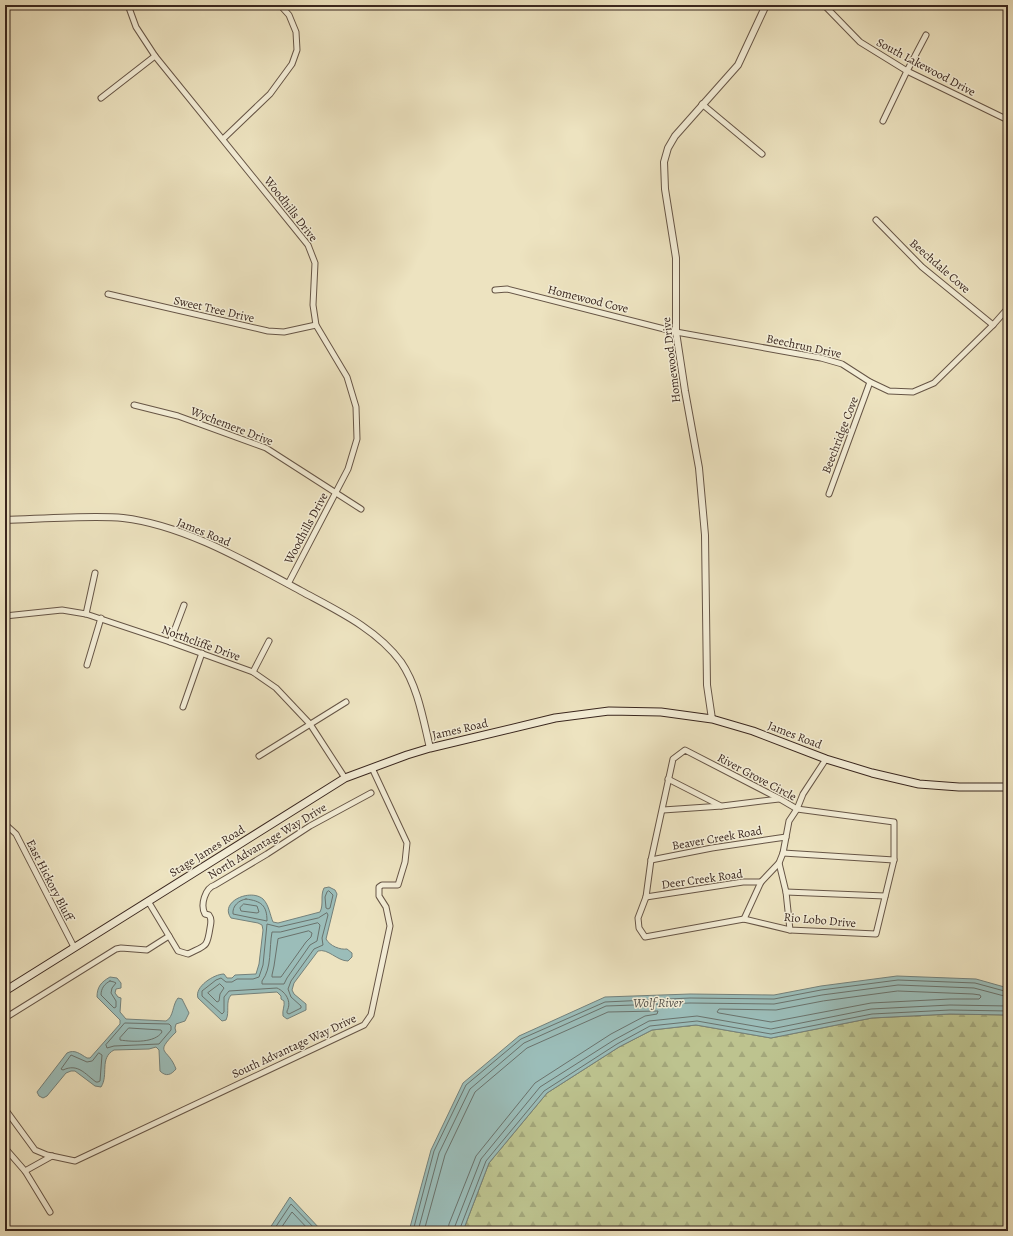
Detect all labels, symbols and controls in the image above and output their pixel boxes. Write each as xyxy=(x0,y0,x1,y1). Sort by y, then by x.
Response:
street label: South Lakewood Drive xyxy=(874,34,978,100)
street label: Woodhills Drive xyxy=(260,172,321,245)
street label: Beechdale Cove xyxy=(906,235,974,297)
street label: Homewood Cove xyxy=(546,281,630,317)
street label: Sweet Tree Drive xyxy=(172,292,256,326)
street label: Homewood Drive xyxy=(658,316,684,404)
street label: Beechrun Drive xyxy=(765,330,843,362)
street label: Beechridge Cove xyxy=(818,394,862,476)
street label: Wychemere Drive xyxy=(187,403,276,449)
street label: Woodhills Drive xyxy=(280,490,331,567)
street label: James Road xyxy=(175,514,234,550)
street label: Northcliffe Drive xyxy=(159,621,243,665)
street label: James Road xyxy=(431,715,490,743)
street label: James Road xyxy=(766,717,825,753)
street label: River Grove Circle xyxy=(715,749,799,805)
street label: North Advantage Way Drive xyxy=(205,799,329,883)
street label: Stage James Road xyxy=(166,821,248,881)
street label: Beaver Creek Road xyxy=(671,822,764,854)
street label: East Hickory Bluff xyxy=(23,837,78,925)
street label: Deer Creek Road xyxy=(660,865,744,893)
street label: Rio Lobo Drive xyxy=(783,909,857,931)
water label: Wolf River xyxy=(633,994,684,1011)
street label: South Advantage Way Drive xyxy=(229,1010,359,1082)

